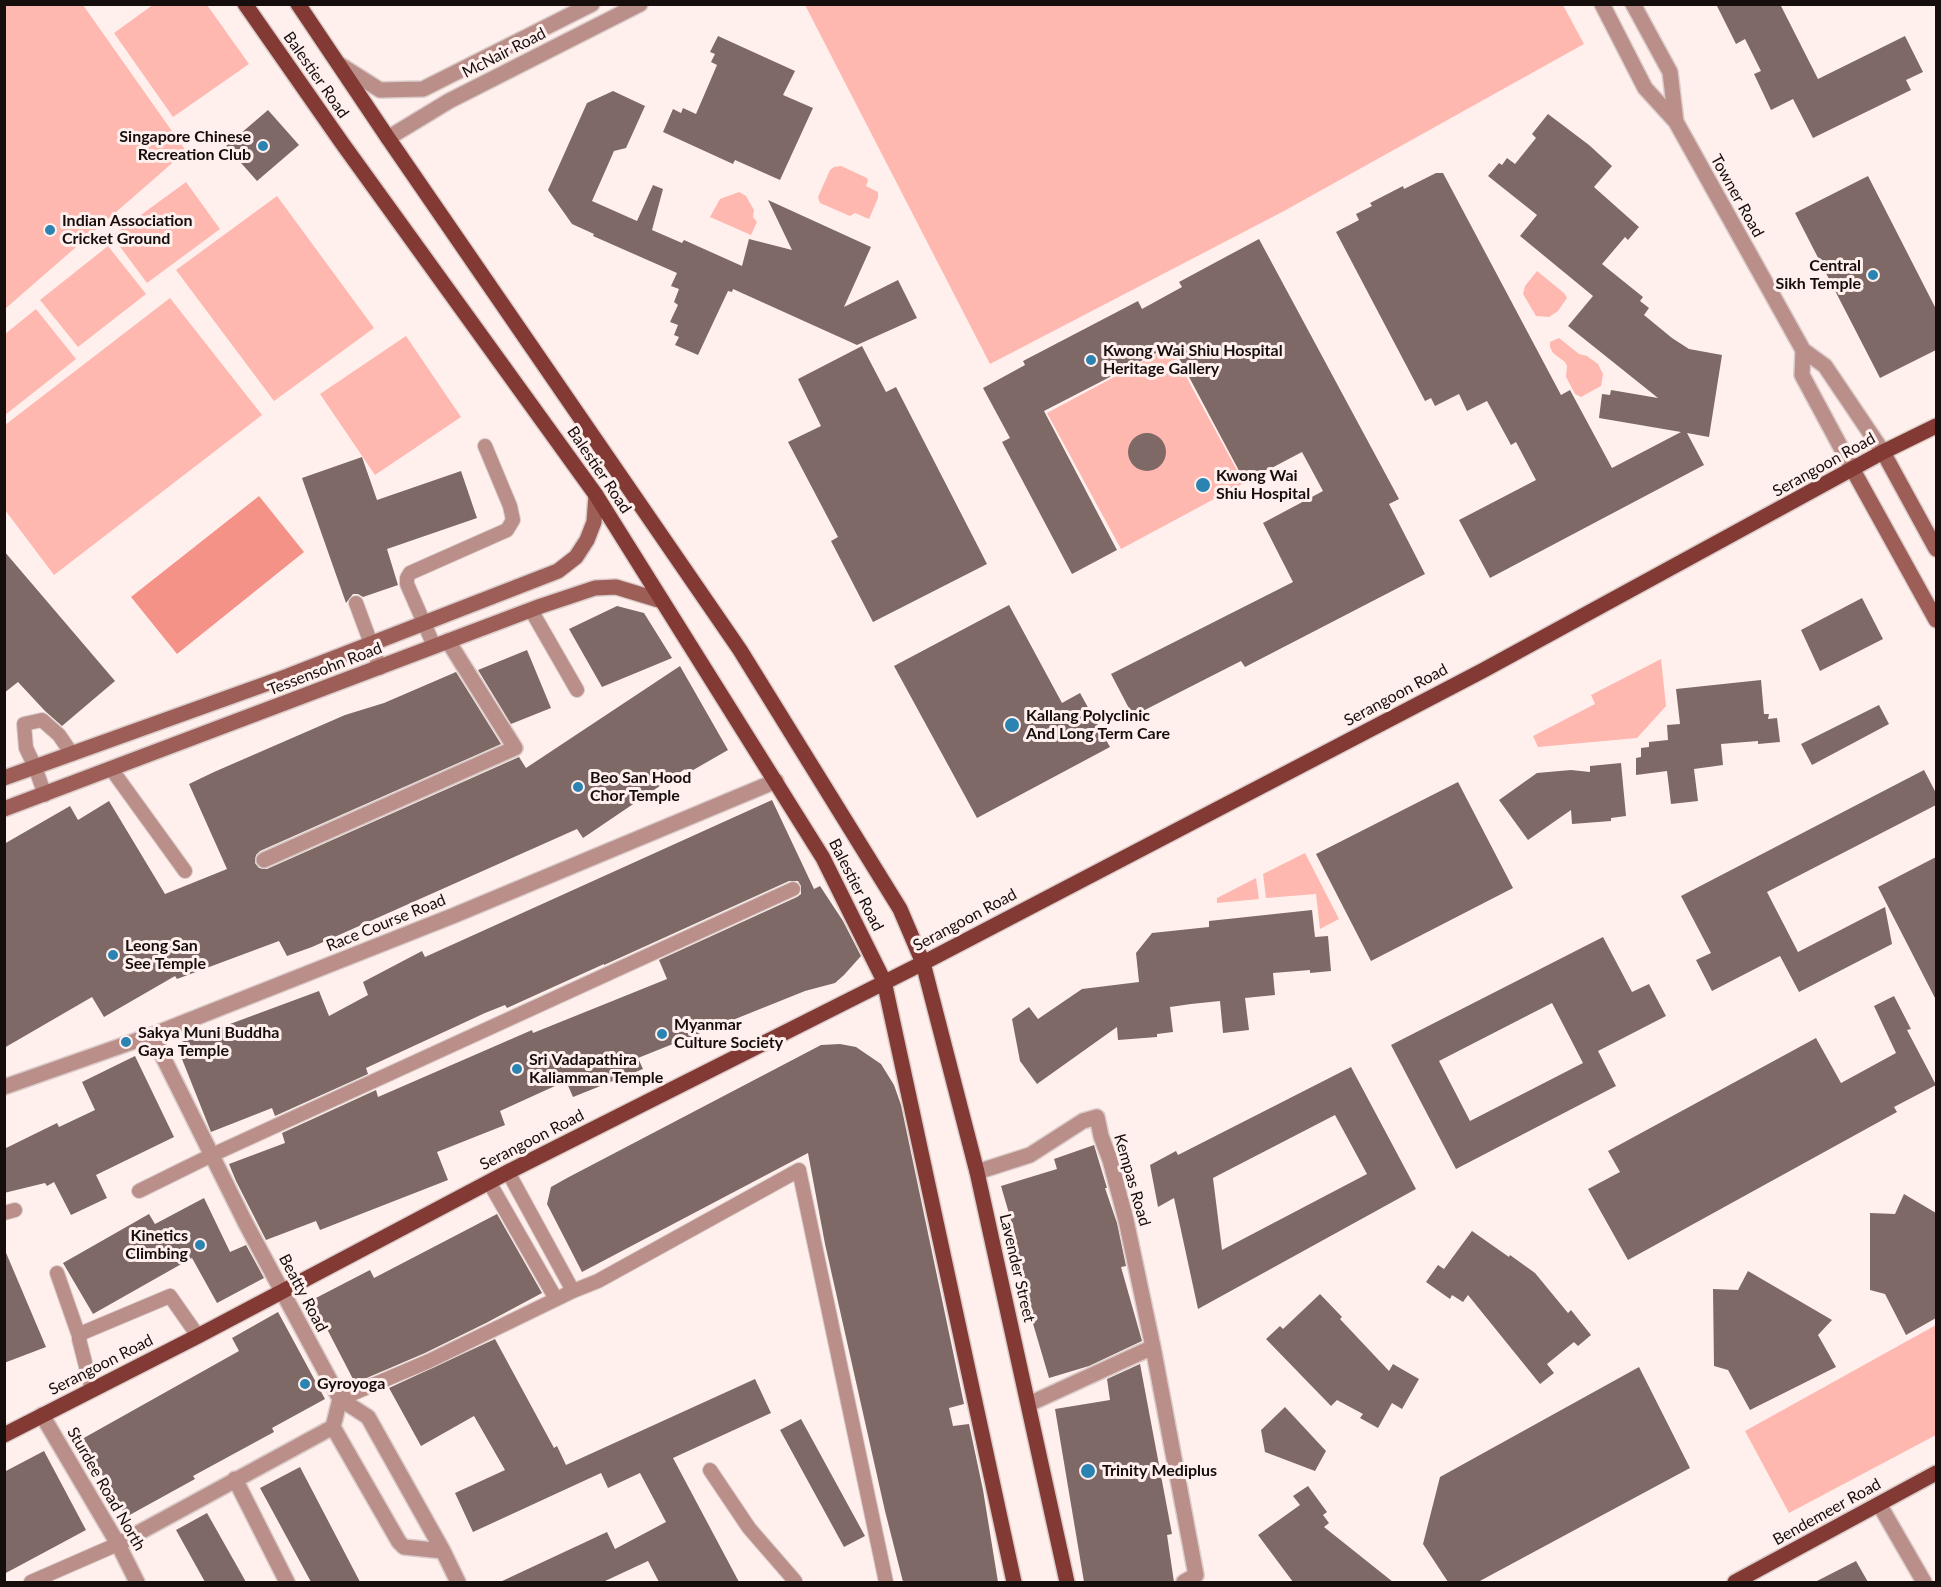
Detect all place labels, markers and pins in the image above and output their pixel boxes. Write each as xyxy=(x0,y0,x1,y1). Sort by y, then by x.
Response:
place label: Singapore Chinese Recreation Club xyxy=(119,127,251,165)
marker: Singapore Chinese Recreation Club xyxy=(256,139,270,153)
place label: Indian Association Cricket Ground xyxy=(62,211,192,249)
marker: Indian Association Cricket Ground xyxy=(43,223,57,237)
place label: Central Sikh Temple xyxy=(1776,256,1861,294)
marker: Central Sikh Temple xyxy=(1866,268,1880,282)
place label: Kwong Wai Shiu Hospital Heritage Gallery xyxy=(1103,341,1283,379)
marker: Kwong Wai Shiu Hospital Heritage Gallery xyxy=(1084,353,1098,367)
place label: Kwong Wai Shiu Hospital xyxy=(1216,466,1310,504)
marker: Kwong Wai Shiu Hospital xyxy=(1194,476,1212,494)
place label: Kallang Polyclinic And Long Term Care xyxy=(1026,706,1170,744)
marker: Kallang Polyclinic And Long Term Care xyxy=(1003,716,1021,734)
place label: Beo San Hood Chor Temple xyxy=(590,768,691,806)
marker: Beo San Hood Chor Temple xyxy=(571,780,585,794)
place label: Leong San See Temple xyxy=(125,936,206,974)
marker: Leong San See Temple xyxy=(106,948,120,962)
place label: Myanmar Culture Society xyxy=(674,1015,783,1053)
place label: Sakya Muni Buddha Gaya Temple xyxy=(138,1023,279,1061)
marker: Myanmar Culture Society xyxy=(655,1027,669,1041)
marker: Sakya Muni Buddha Gaya Temple xyxy=(119,1035,133,1049)
place label: Sri Vadapathira Kaliamman Temple xyxy=(529,1050,663,1088)
marker: Sri Vadapathira Kaliamman Temple xyxy=(510,1062,524,1076)
place label: Kinetics Climbing xyxy=(125,1226,188,1264)
marker: Kinetics Climbing xyxy=(193,1238,207,1252)
place label: Gyroyoga xyxy=(317,1374,385,1394)
marker: Gyroyoga xyxy=(298,1377,312,1391)
place label: Trinity Mediplus xyxy=(1102,1461,1217,1481)
marker: Trinity Mediplus xyxy=(1079,1462,1097,1480)

